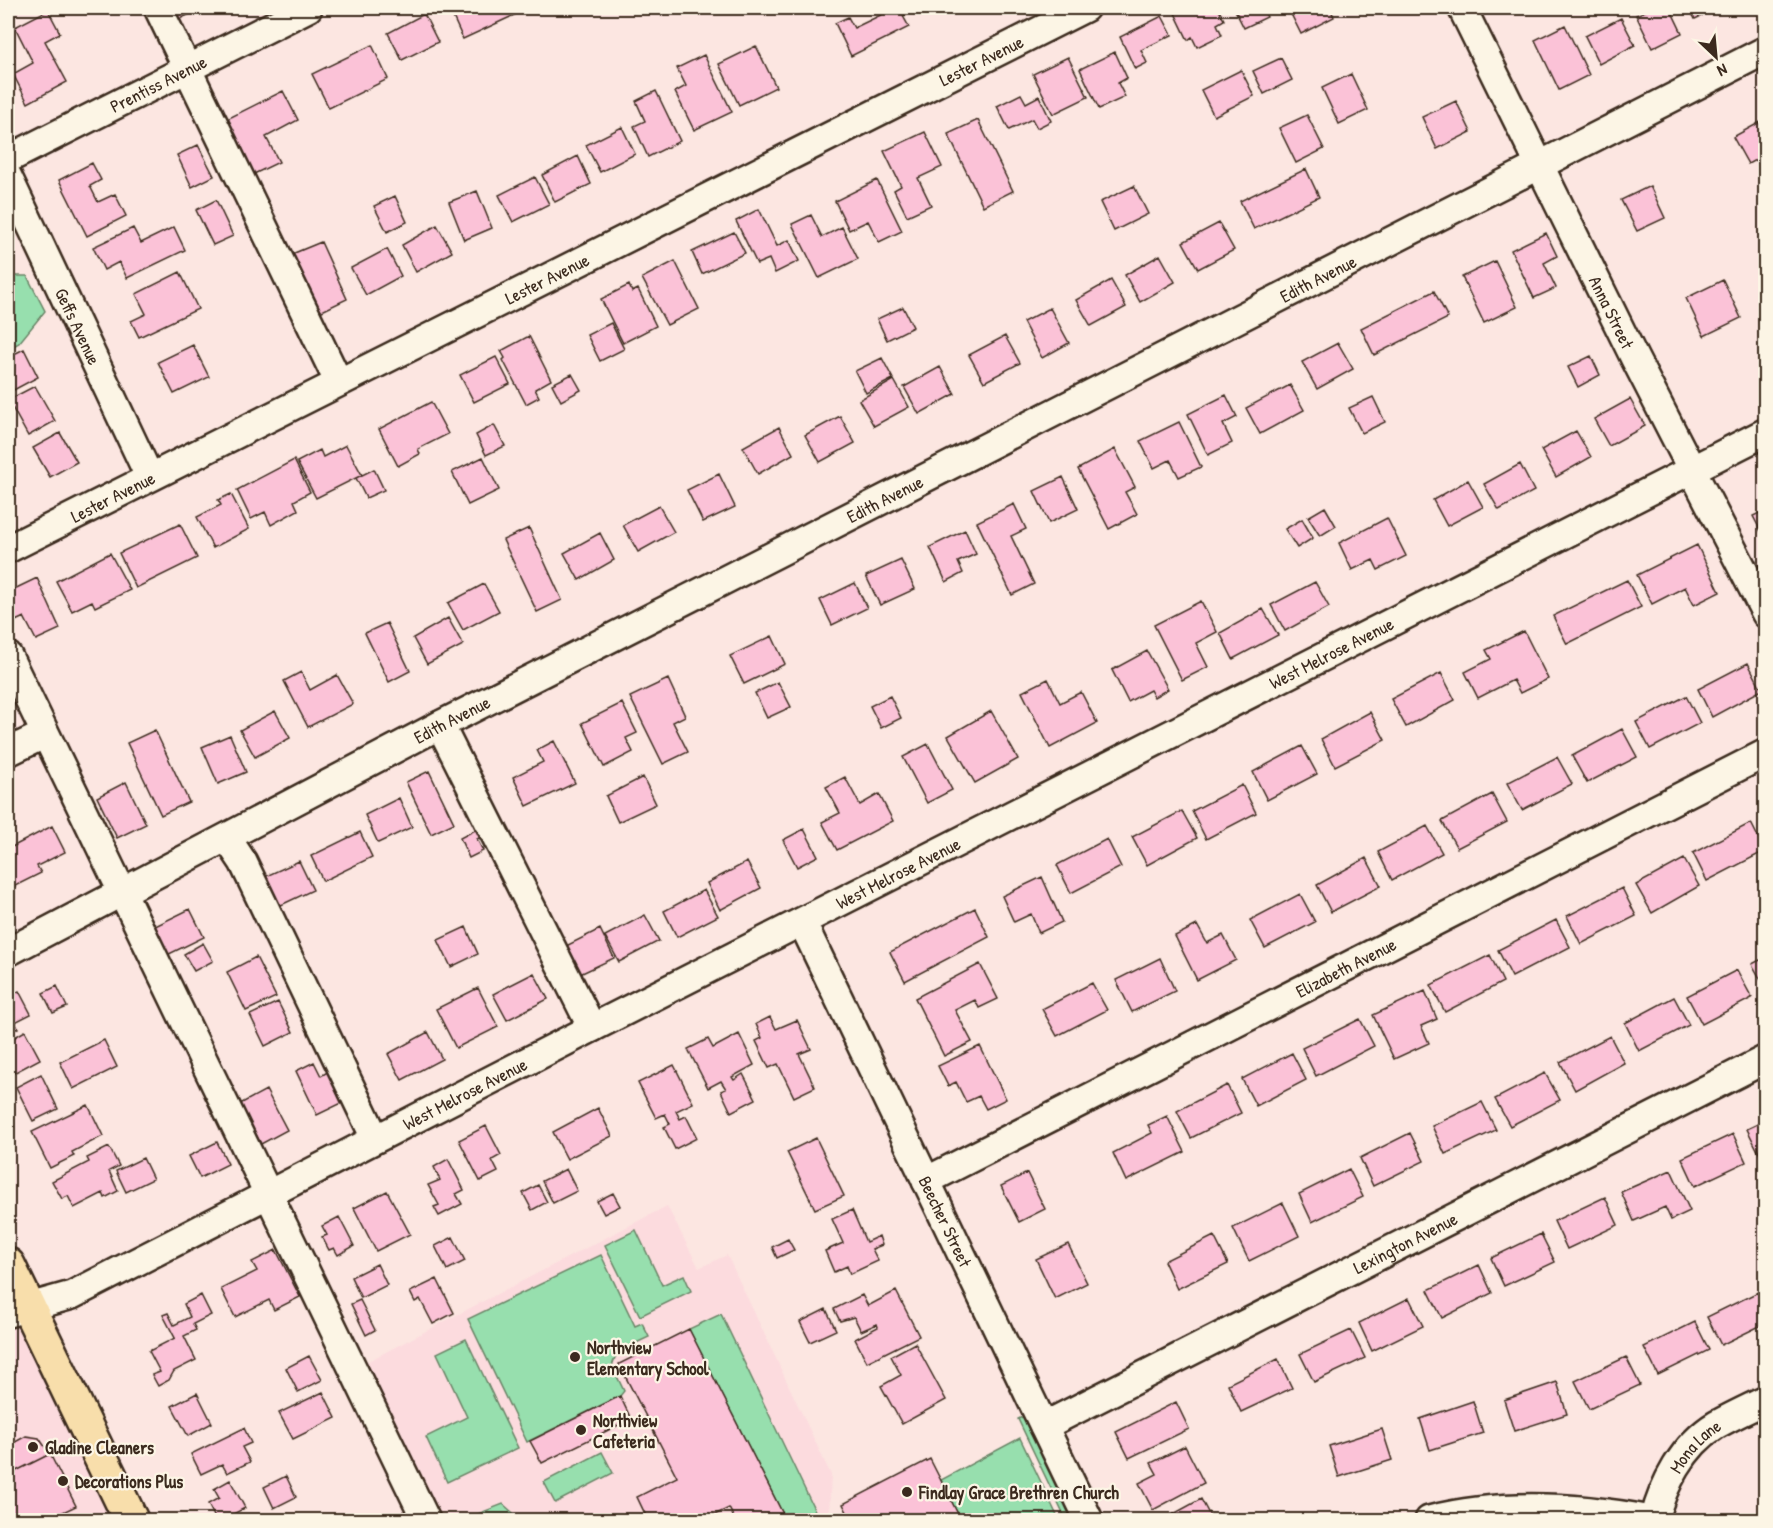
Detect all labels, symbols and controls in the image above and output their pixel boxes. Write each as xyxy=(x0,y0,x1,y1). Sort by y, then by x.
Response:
north arrow xyxy=(1686,27,1746,87)
street label: Lester Avenue xyxy=(935,29,1027,92)
street label: Prentiss Avenue xyxy=(106,49,211,118)
text: N xyxy=(1713,59,1731,82)
street label: Lester Avenue xyxy=(501,247,593,310)
street label: Edith Avenue xyxy=(1275,248,1360,308)
street label: Anna Street xyxy=(1583,271,1641,353)
street label: Geffs Avenue xyxy=(50,284,107,369)
street label: Lester Avenue xyxy=(66,465,159,528)
street label: Edith Avenue xyxy=(842,469,927,529)
street label: West Melrose Avenue xyxy=(1265,611,1398,695)
street label: Edith Avenue xyxy=(409,689,494,749)
street label: West Melrose Avenue xyxy=(831,831,964,915)
street label: Elizabeth Avenue xyxy=(1291,931,1400,1003)
street label: West Melrose Avenue xyxy=(398,1051,531,1136)
street label: Beecher Street xyxy=(913,1172,979,1272)
street label: Lexington Avenue xyxy=(1349,1206,1461,1279)
place label: Northview Elementary School xyxy=(587,1335,710,1382)
marker: Northview Elementary School xyxy=(568,1350,582,1364)
place label: Northview Cafeteria xyxy=(593,1408,658,1454)
street label: Mona Lane xyxy=(1663,1413,1725,1478)
marker: Northview Cafeteria xyxy=(574,1423,588,1437)
place label: Gladine Cleaners xyxy=(45,1435,154,1460)
marker: Gladine Cleaners xyxy=(26,1440,40,1454)
place label: Decorations Plus xyxy=(75,1469,183,1494)
marker: Decorations Plus xyxy=(56,1474,70,1488)
place label: Findlay Grace Brethren Church xyxy=(918,1480,1119,1506)
marker: Findlay Grace Brethren Church xyxy=(900,1485,914,1499)

